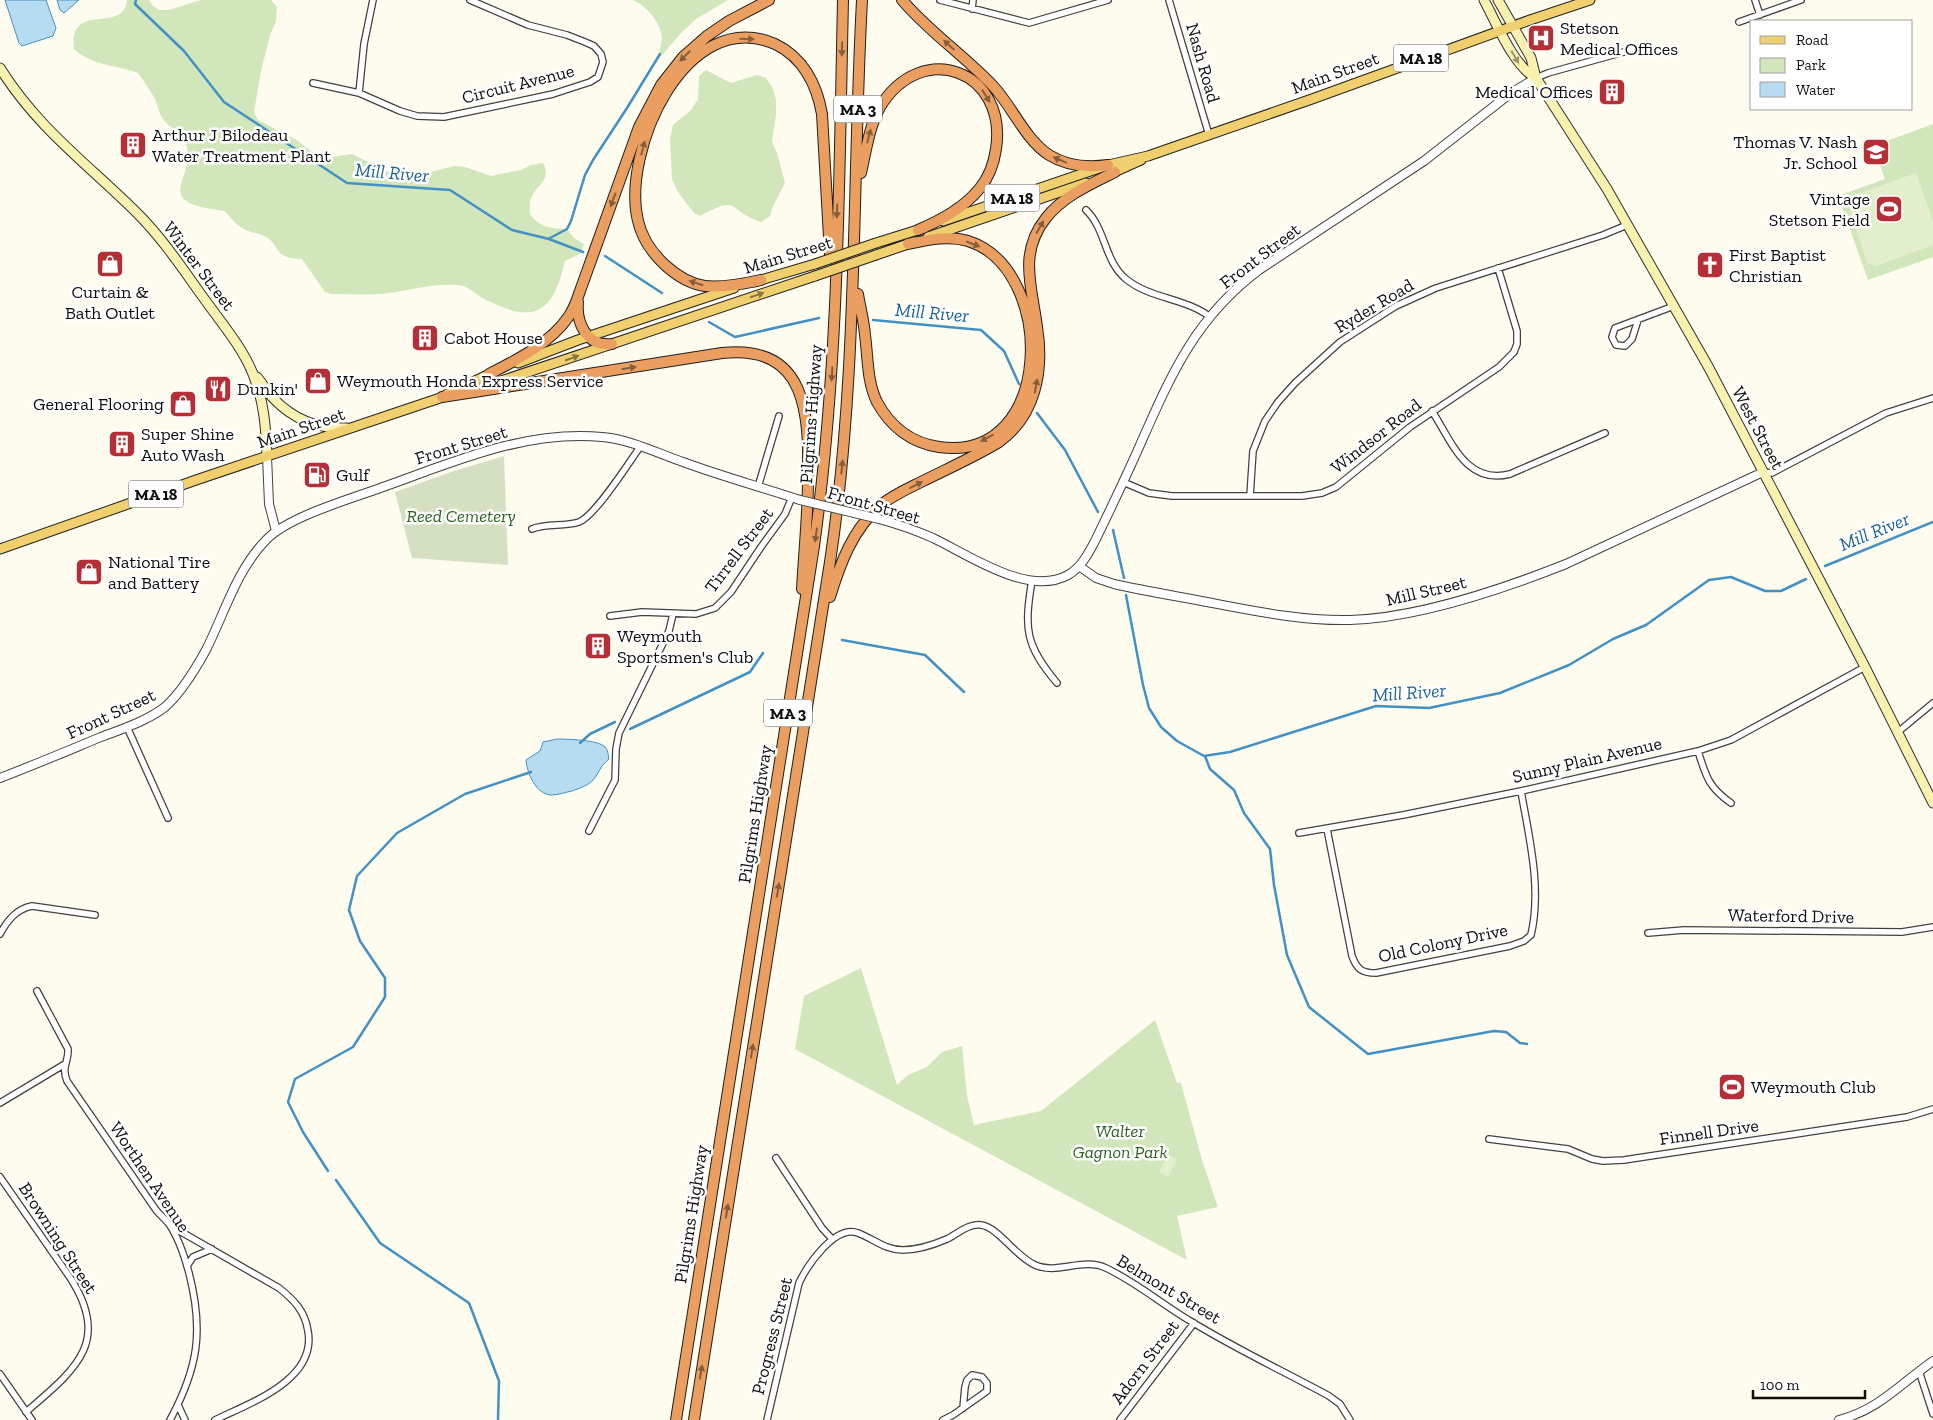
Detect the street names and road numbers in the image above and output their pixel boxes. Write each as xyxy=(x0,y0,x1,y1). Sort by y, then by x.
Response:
street label: Nash Road xyxy=(1181,20,1225,106)
road number: MA 18 xyxy=(1394,44,1448,72)
street label: Main Street xyxy=(1288,47,1382,99)
street label: Circuit Avenue xyxy=(460,59,576,109)
road number: MA 3 xyxy=(834,96,882,122)
road number: MA 18 xyxy=(984,184,1040,212)
street label: Winter Street xyxy=(158,217,240,315)
street label: Front Street xyxy=(1215,218,1305,293)
street label: Main Street xyxy=(741,231,835,279)
street label: Ryder Road xyxy=(1331,274,1418,338)
street label: Pilgrims Highway xyxy=(795,343,827,484)
street label: West Street xyxy=(1727,383,1789,473)
street label: Windsor Road xyxy=(1326,394,1426,478)
street label: Main Street xyxy=(254,403,348,453)
street label: Front Street xyxy=(412,420,510,469)
road number: MA 18 xyxy=(128,480,184,508)
street label: Front Street xyxy=(825,481,923,529)
street label: Tirrell Street xyxy=(700,503,778,597)
street label: Mill Street xyxy=(1384,571,1469,611)
street label: Front Street xyxy=(63,684,159,744)
road number: MA 3 xyxy=(764,700,812,726)
street label: Sunny Plain Avenue xyxy=(1510,732,1664,788)
street label: Pilgrims Highway xyxy=(733,743,777,885)
street label: Waterford Drive xyxy=(1728,904,1854,928)
street label: Old Colony Drive xyxy=(1376,919,1510,967)
street label: Finnell Drive xyxy=(1658,1114,1760,1150)
street label: Worthen Avenue xyxy=(105,1117,195,1237)
street label: Pilgrims Highway xyxy=(669,1143,713,1285)
street label: Browning Street xyxy=(14,1178,102,1298)
street label: Belmont Street xyxy=(1113,1249,1225,1329)
street label: Progress Street xyxy=(747,1275,797,1397)
street label: Adorn Street xyxy=(1106,1315,1184,1409)

